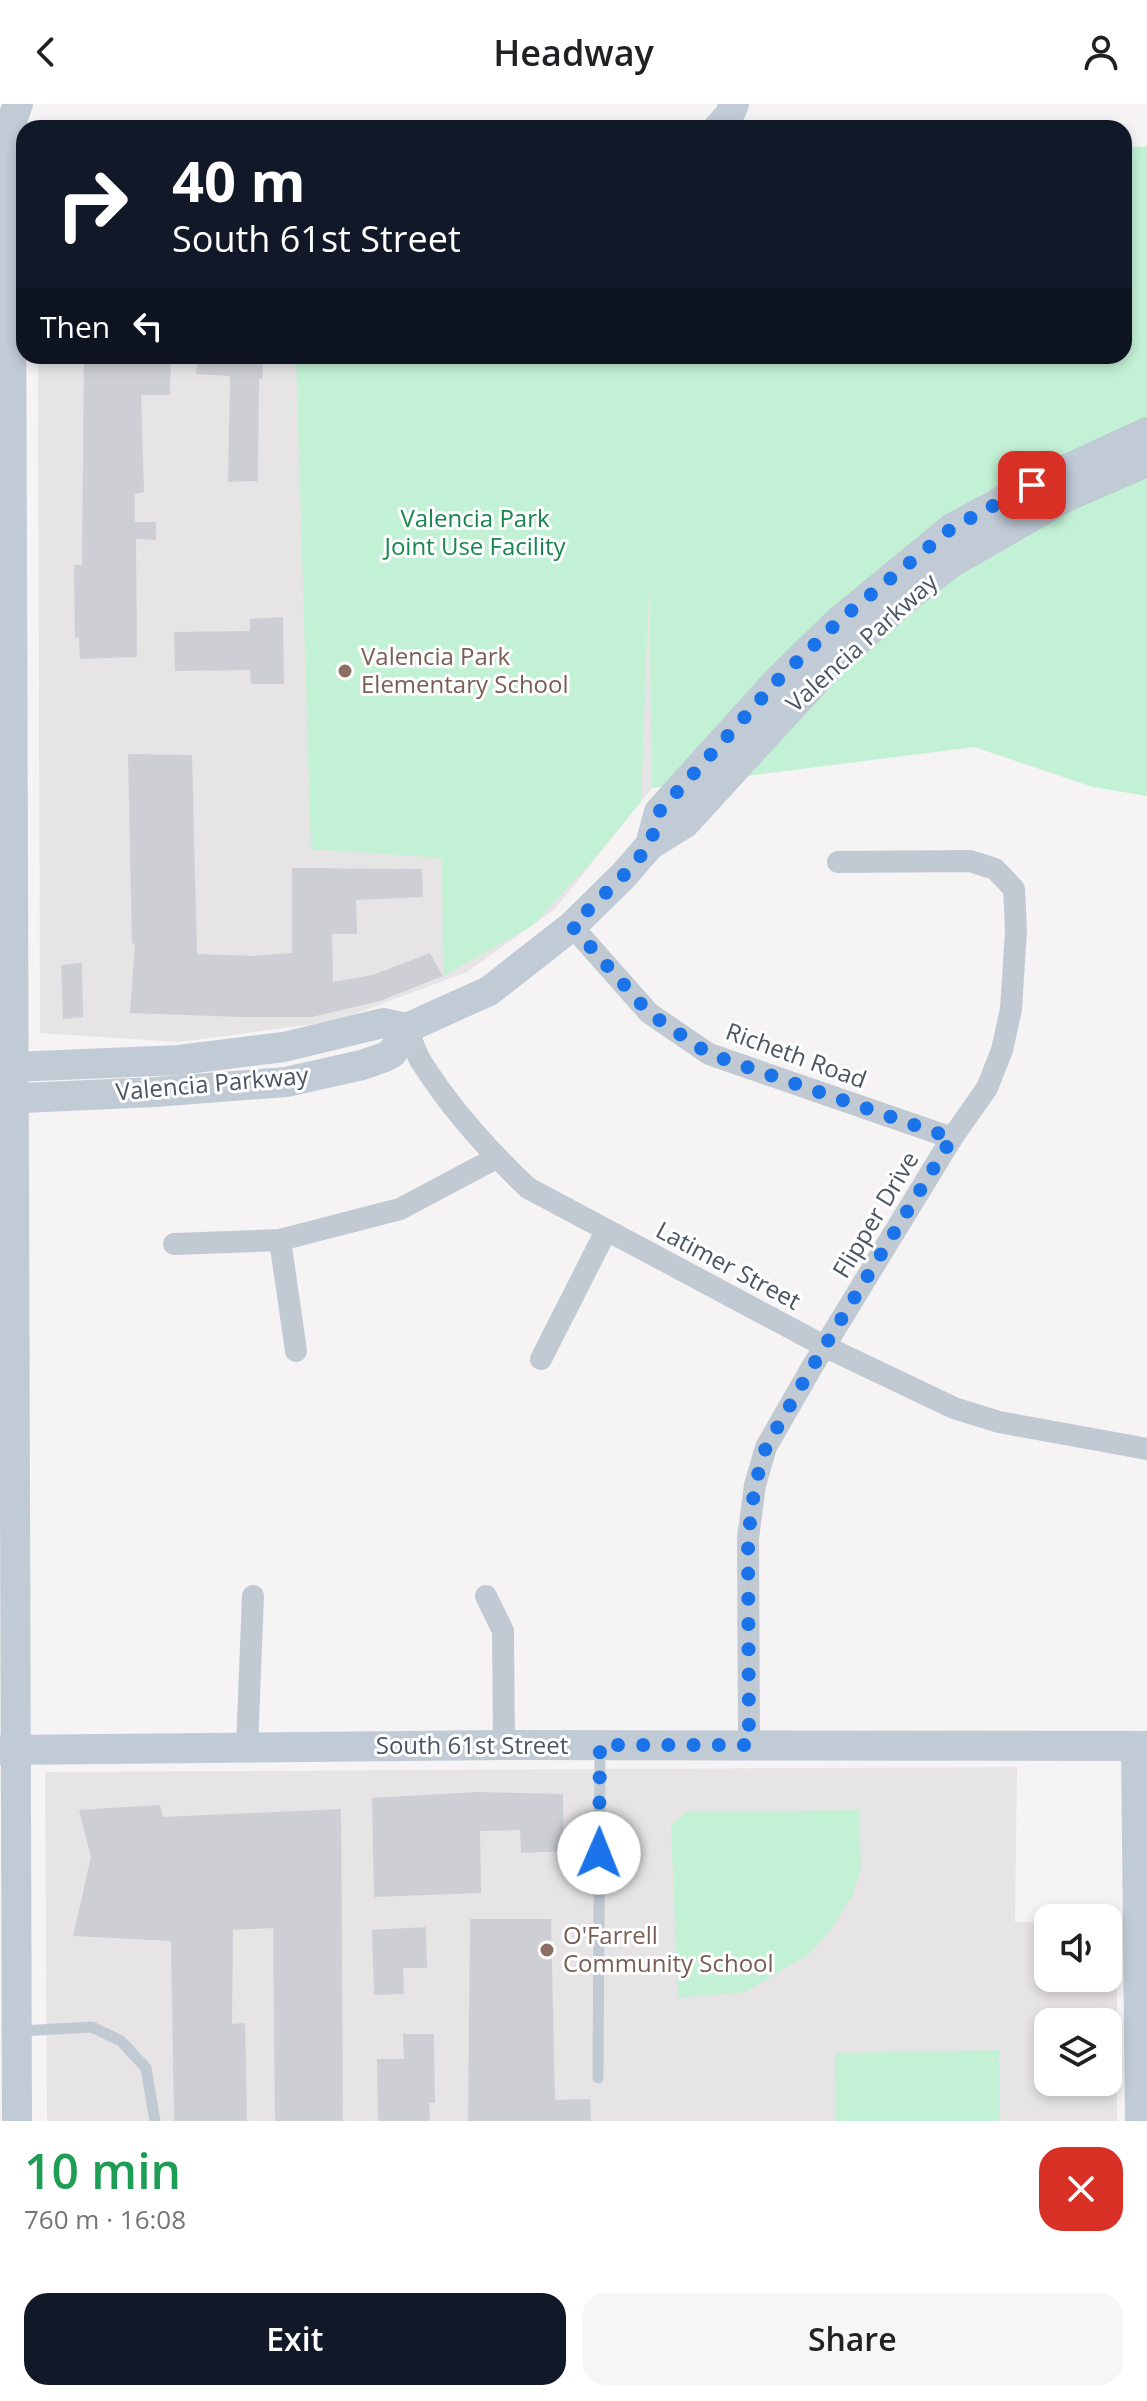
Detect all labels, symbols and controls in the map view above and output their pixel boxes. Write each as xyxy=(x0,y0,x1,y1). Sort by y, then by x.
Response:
text: Headway xyxy=(493,28,654,77)
icon: back xyxy=(24,30,68,74)
icon: person xyxy=(1079,30,1123,74)
text: 40 m xyxy=(172,142,306,218)
icon: right xyxy=(40,152,144,256)
text: South 61st Street xyxy=(172,214,461,263)
icon: left xyxy=(126,304,170,348)
text: Then xyxy=(40,306,110,347)
pin xyxy=(998,451,1066,519)
icon: arrive xyxy=(1010,463,1054,507)
park label: Valencia Park Joint Use Facility xyxy=(382,501,567,562)
street label: Valencia Parkway xyxy=(778,564,945,719)
place label: Valencia Park Elementary School xyxy=(361,639,569,700)
marker: Valencia Park Elementary School xyxy=(336,662,354,680)
street label: Richeth Road xyxy=(722,1014,871,1095)
street label: Valencia Parkway xyxy=(114,1058,310,1107)
street label: Flipper Drive xyxy=(824,1145,925,1284)
street label: Latimer Street xyxy=(651,1213,807,1317)
street label: South 61st Street xyxy=(376,1728,568,1761)
position arrow xyxy=(557,1811,641,1895)
map controls xyxy=(1034,1904,1122,2096)
button: sound xyxy=(1034,1904,1122,1992)
place label: O'Farrell Community School xyxy=(563,1918,774,1979)
marker: O'Farrell Community School xyxy=(538,1941,556,1959)
button: layers xyxy=(1034,2008,1122,2096)
text: 10 min xyxy=(24,2138,181,2203)
button: close xyxy=(1039,2147,1123,2231)
text: 760 m · 16:08 xyxy=(24,2201,186,2237)
button: Exit xyxy=(24,2293,566,2385)
button: Share xyxy=(582,2293,1123,2385)

